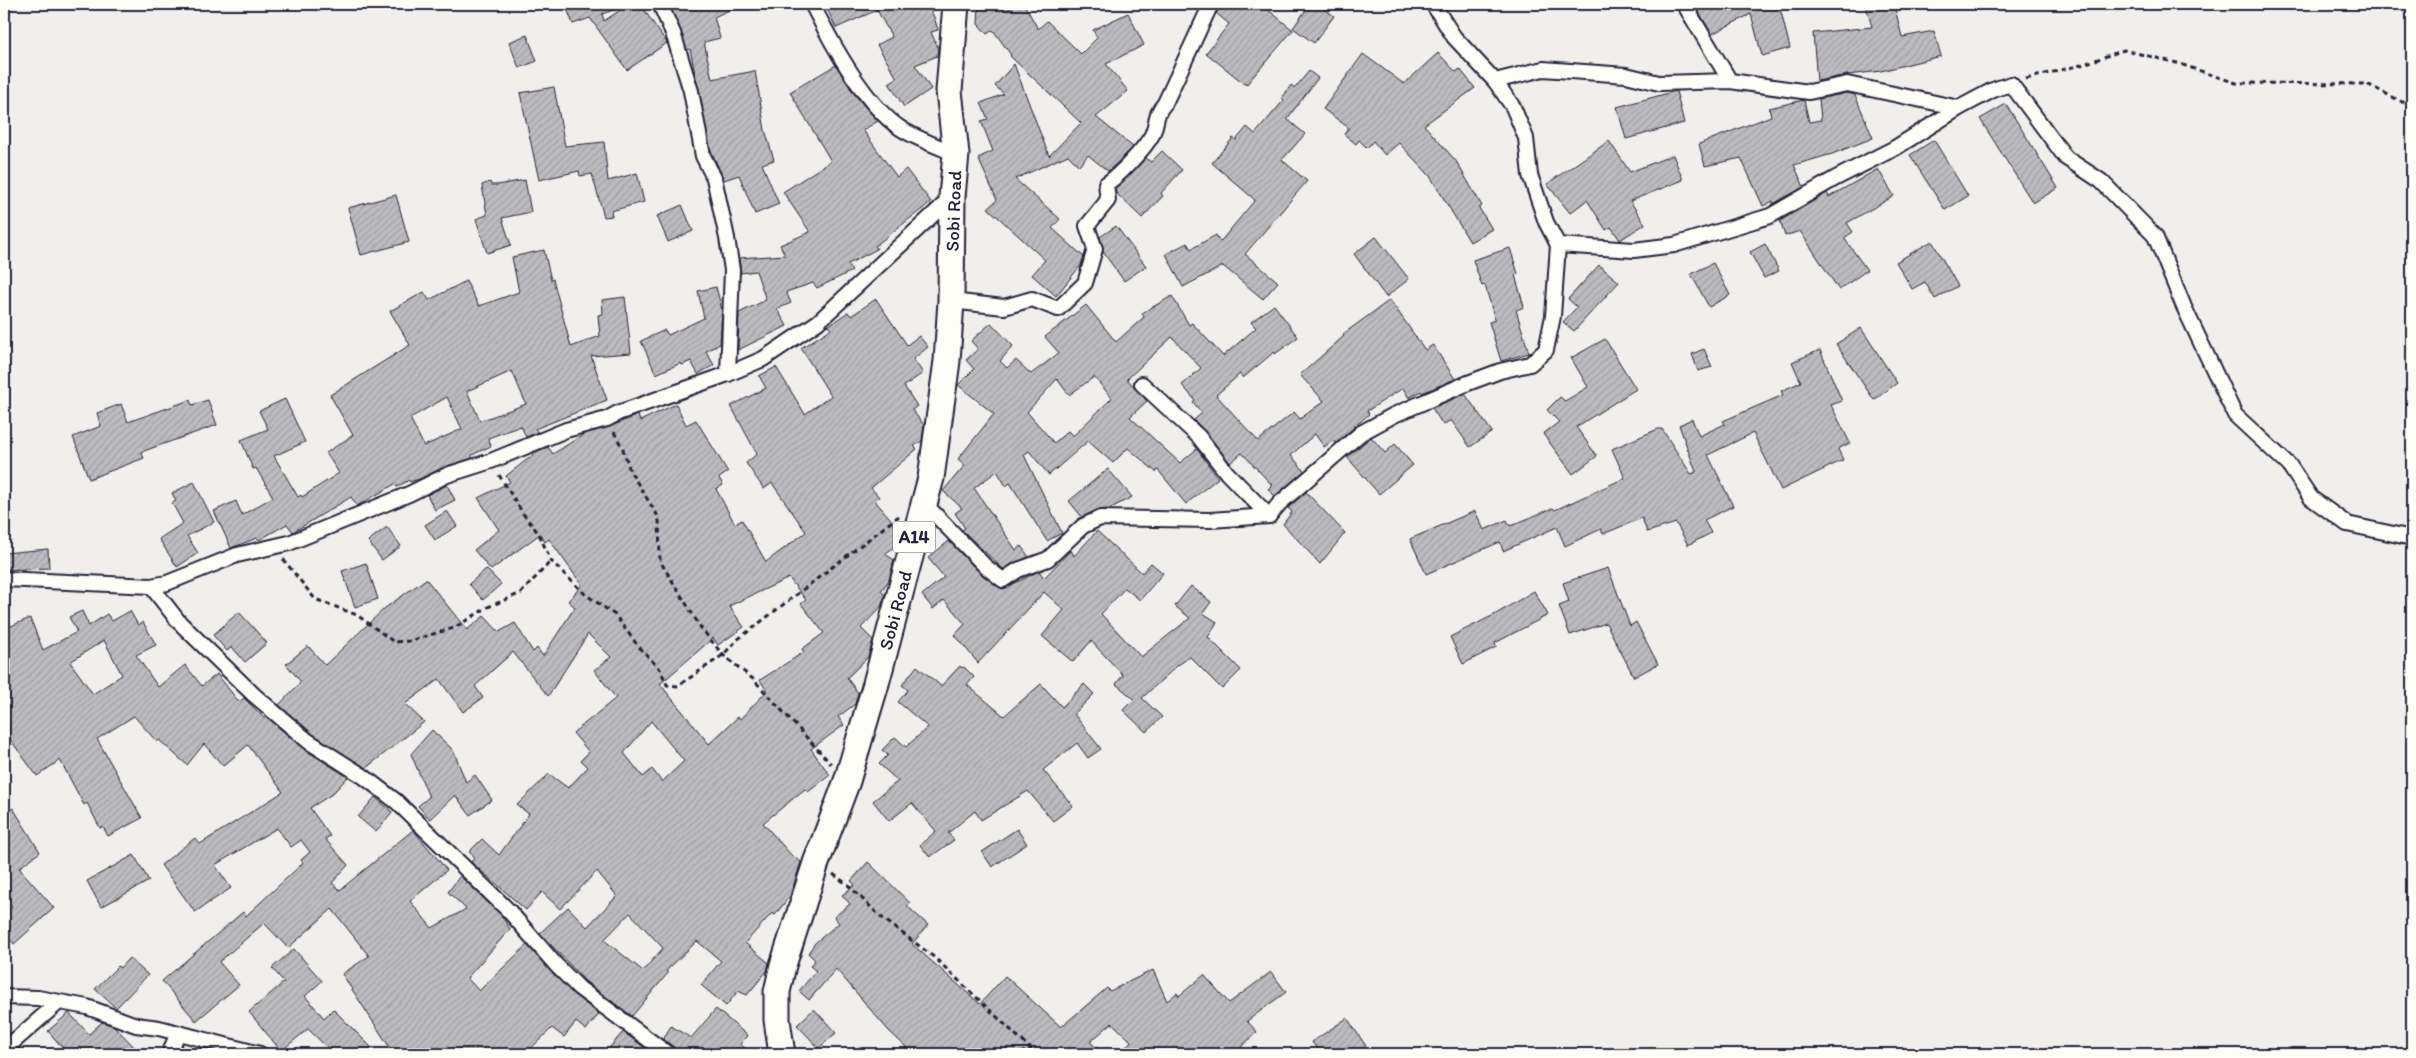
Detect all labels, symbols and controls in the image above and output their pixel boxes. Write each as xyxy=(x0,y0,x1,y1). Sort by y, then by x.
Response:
street label: Sobi Road xyxy=(941,170,966,252)
road number: A14 xyxy=(893,522,935,552)
street label: Sobi Road xyxy=(874,568,917,652)

